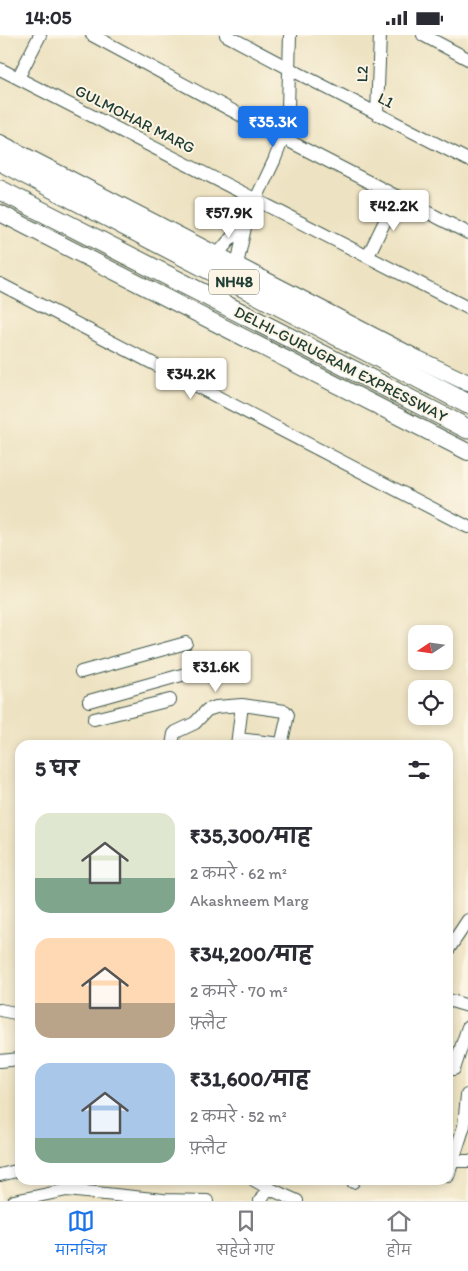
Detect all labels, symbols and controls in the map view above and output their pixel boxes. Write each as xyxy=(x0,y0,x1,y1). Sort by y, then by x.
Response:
text: 14:05 xyxy=(25,6,72,29)
street label: L2 xyxy=(352,65,372,83)
street label: GULMOHAR MARG xyxy=(72,81,198,157)
street label: L1 xyxy=(375,88,398,112)
pin: ₹35.3K xyxy=(232,105,314,148)
text: ₹35.3K xyxy=(249,112,297,131)
pin: ₹42.2K xyxy=(353,189,435,232)
text: ₹42.2K xyxy=(370,196,418,215)
pin: ₹57.9K xyxy=(188,197,270,239)
text: ₹57.9K xyxy=(206,203,252,222)
road number: NH48 xyxy=(209,269,259,295)
street label: DELHI-GURUGRAM EXPRESSWAY xyxy=(231,302,451,426)
pin: ₹34.2K xyxy=(150,357,232,400)
text: ₹34.2K xyxy=(167,364,215,383)
north arrow xyxy=(408,625,452,670)
map controls xyxy=(408,625,453,725)
pin: ₹31.6K xyxy=(175,651,257,693)
text: ₹31.6K xyxy=(193,657,239,676)
button: locate xyxy=(408,680,453,725)
text: 5 घर xyxy=(35,756,79,781)
icon: filters xyxy=(405,756,433,784)
text: ₹35,300/माह xyxy=(190,823,311,848)
icon: home xyxy=(75,833,135,893)
text: 2 कमरे · 62 m² xyxy=(190,864,287,883)
text: Akashneem Marg xyxy=(190,891,309,910)
text: ₹34,200/माह xyxy=(190,941,312,966)
icon: home xyxy=(75,958,135,1018)
text: 2 कमरे · 70 m² xyxy=(190,982,288,1001)
text: फ़्लैट xyxy=(190,1014,226,1033)
text: ₹31,600/माह xyxy=(190,1066,309,1091)
icon: home xyxy=(75,1083,135,1143)
text: 2 कमरे · 52 m² xyxy=(190,1107,287,1126)
text: फ़्लैट xyxy=(190,1139,226,1158)
tab: मानचित्र xyxy=(55,1207,107,1266)
tab: सहेजे गए xyxy=(217,1207,275,1266)
tab: होम xyxy=(385,1207,413,1266)

